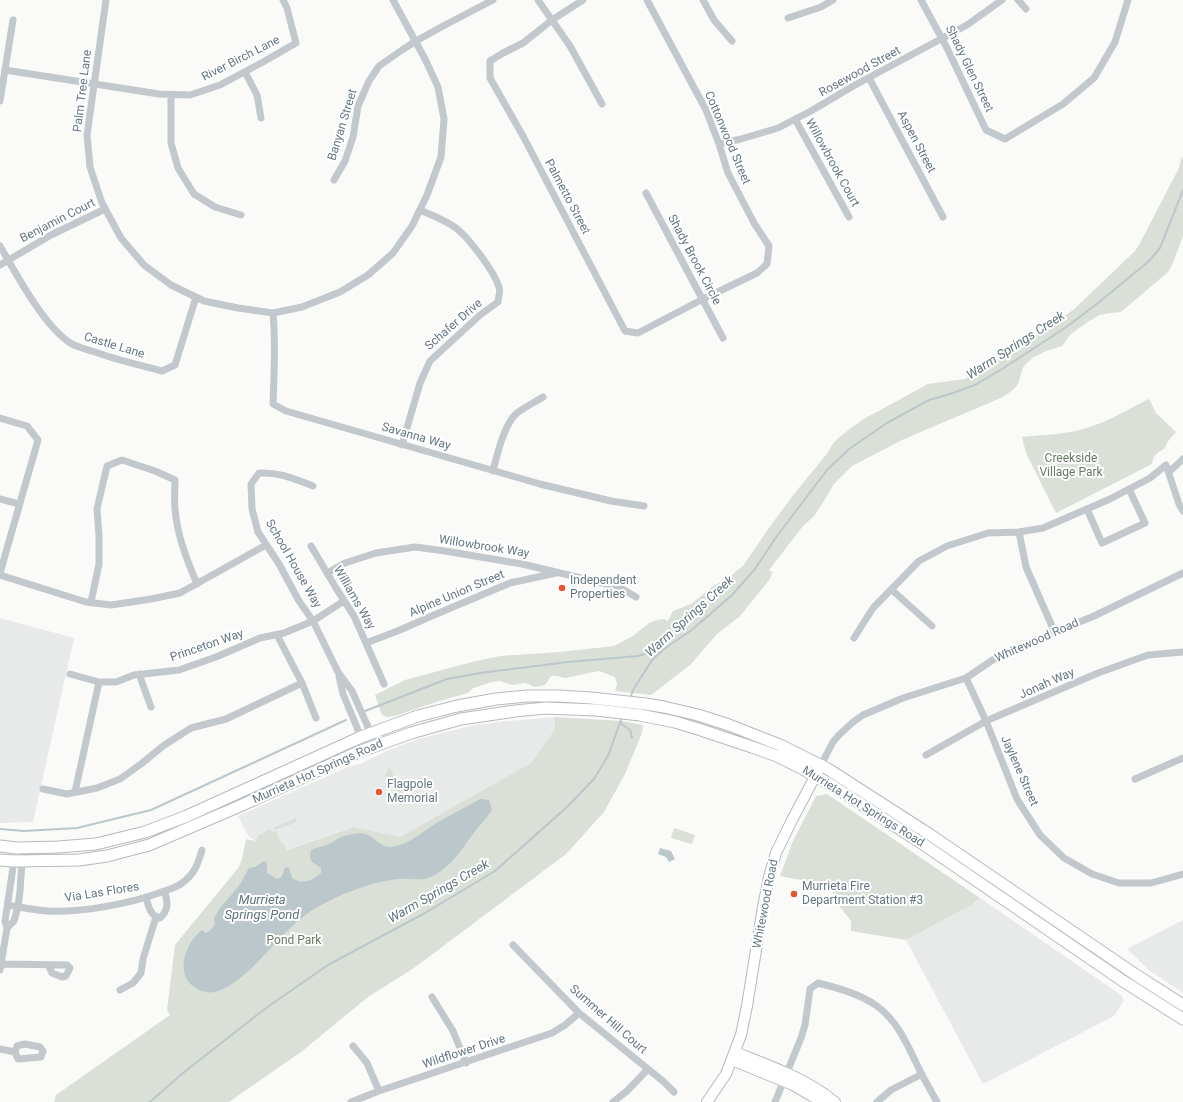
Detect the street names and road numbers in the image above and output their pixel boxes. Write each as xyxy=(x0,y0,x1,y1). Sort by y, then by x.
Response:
street label: Shady Glen Street xyxy=(942,23,996,115)
street label: River Birch Lane xyxy=(200,33,282,85)
street label: Rosewood Street xyxy=(817,44,903,100)
street label: Palm Tree Lane xyxy=(71,49,95,133)
street label: Banyan Street xyxy=(325,88,361,162)
street label: Cottonwood Street xyxy=(701,89,753,187)
street label: Aspen Street xyxy=(894,108,938,176)
street label: Willowbrook Сourt xyxy=(802,117,862,209)
street label: Palmetto Street xyxy=(541,157,593,237)
street label: Benjamin Court xyxy=(18,196,98,246)
street label: Shady Brook Circle xyxy=(664,212,724,308)
street label: Schafer Drive xyxy=(423,296,485,354)
street label: Castle Lane xyxy=(82,330,146,362)
street label: Savanna Way xyxy=(380,420,452,454)
street label: School House Way xyxy=(262,517,324,611)
street label: Willowbrook Way xyxy=(438,533,530,561)
street label: Williams Way xyxy=(330,564,378,632)
street label: Alpine Union Street xyxy=(407,567,507,621)
street label: Whitewood Road xyxy=(993,616,1081,666)
street label: Princeton Way xyxy=(168,627,246,665)
street label: Jonah Way xyxy=(1017,665,1077,703)
street label: Jaylene Street xyxy=(997,734,1041,808)
street label: Murrieta Hot Springs Road xyxy=(251,737,385,807)
street label: Murrieta Hot Springs Road xyxy=(799,763,927,851)
street label: Whitewood Road xyxy=(750,858,782,950)
street label: Via Las Flores xyxy=(64,880,140,906)
street label: Summer Hill Court xyxy=(566,982,650,1058)
street label: Wildflower Drive xyxy=(421,1032,507,1072)

